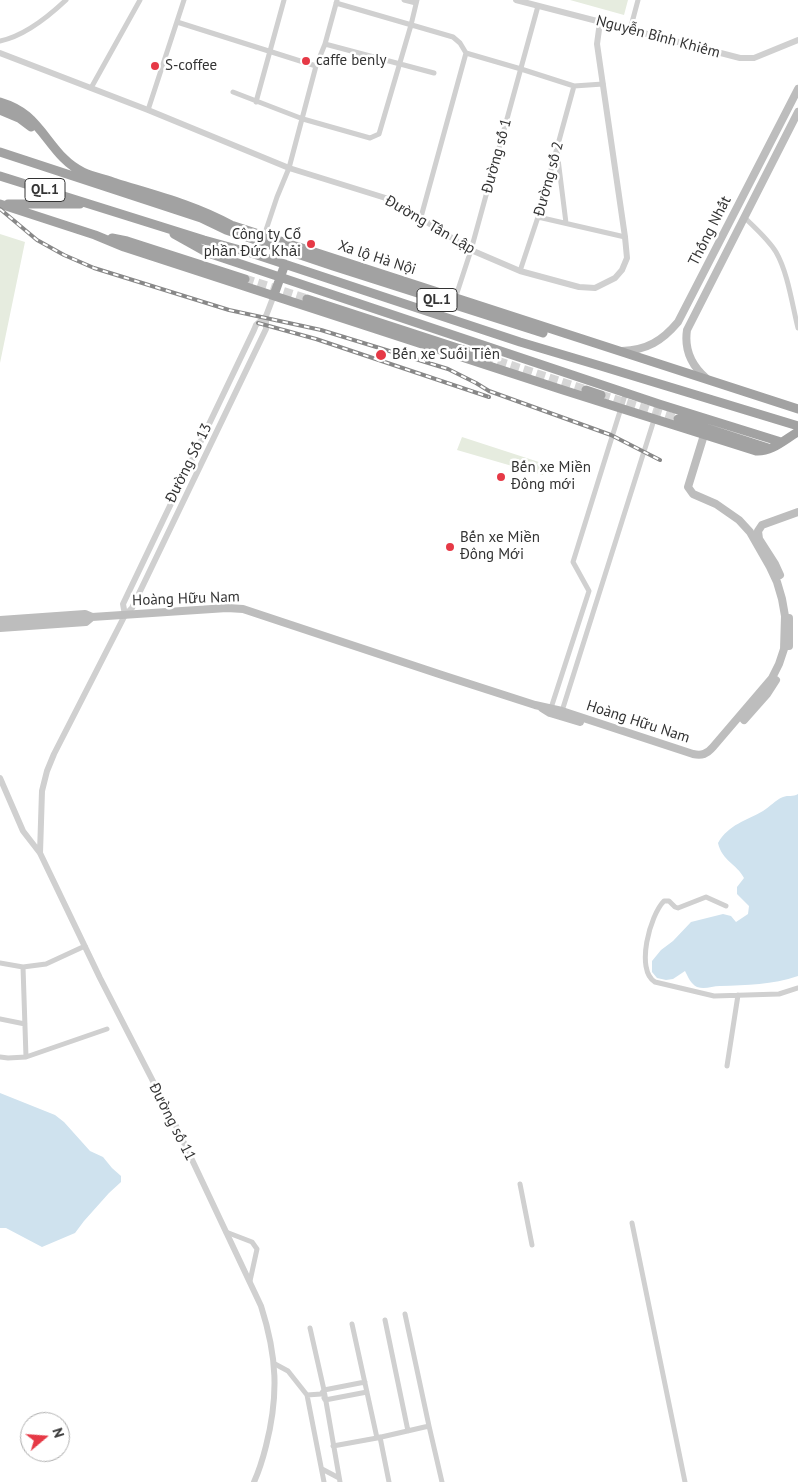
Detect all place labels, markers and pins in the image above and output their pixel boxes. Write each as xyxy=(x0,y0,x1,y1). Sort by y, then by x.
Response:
place label: caffe benly xyxy=(316,52,387,70)
marker: caffe benly xyxy=(300,55,312,67)
place label: S-coffee xyxy=(165,57,217,75)
marker: S-coffee xyxy=(149,60,161,72)
place label: Công ty Cổ phần Đức Khải xyxy=(204,226,301,261)
marker: Công ty Cổ phần Đức Khải xyxy=(305,238,317,250)
place label: Bến xe Suối Tiên xyxy=(392,346,500,364)
marker: Bến xe Suối Tiên xyxy=(374,348,388,362)
place label: Bến xe Miền Đông mới xyxy=(511,459,591,494)
marker: Bến xe Miền Đông mới xyxy=(495,471,507,483)
place label: Bến xe Miền Đông Mới xyxy=(460,529,540,564)
marker: Bến xe Miền Đông Mới xyxy=(444,541,456,553)

